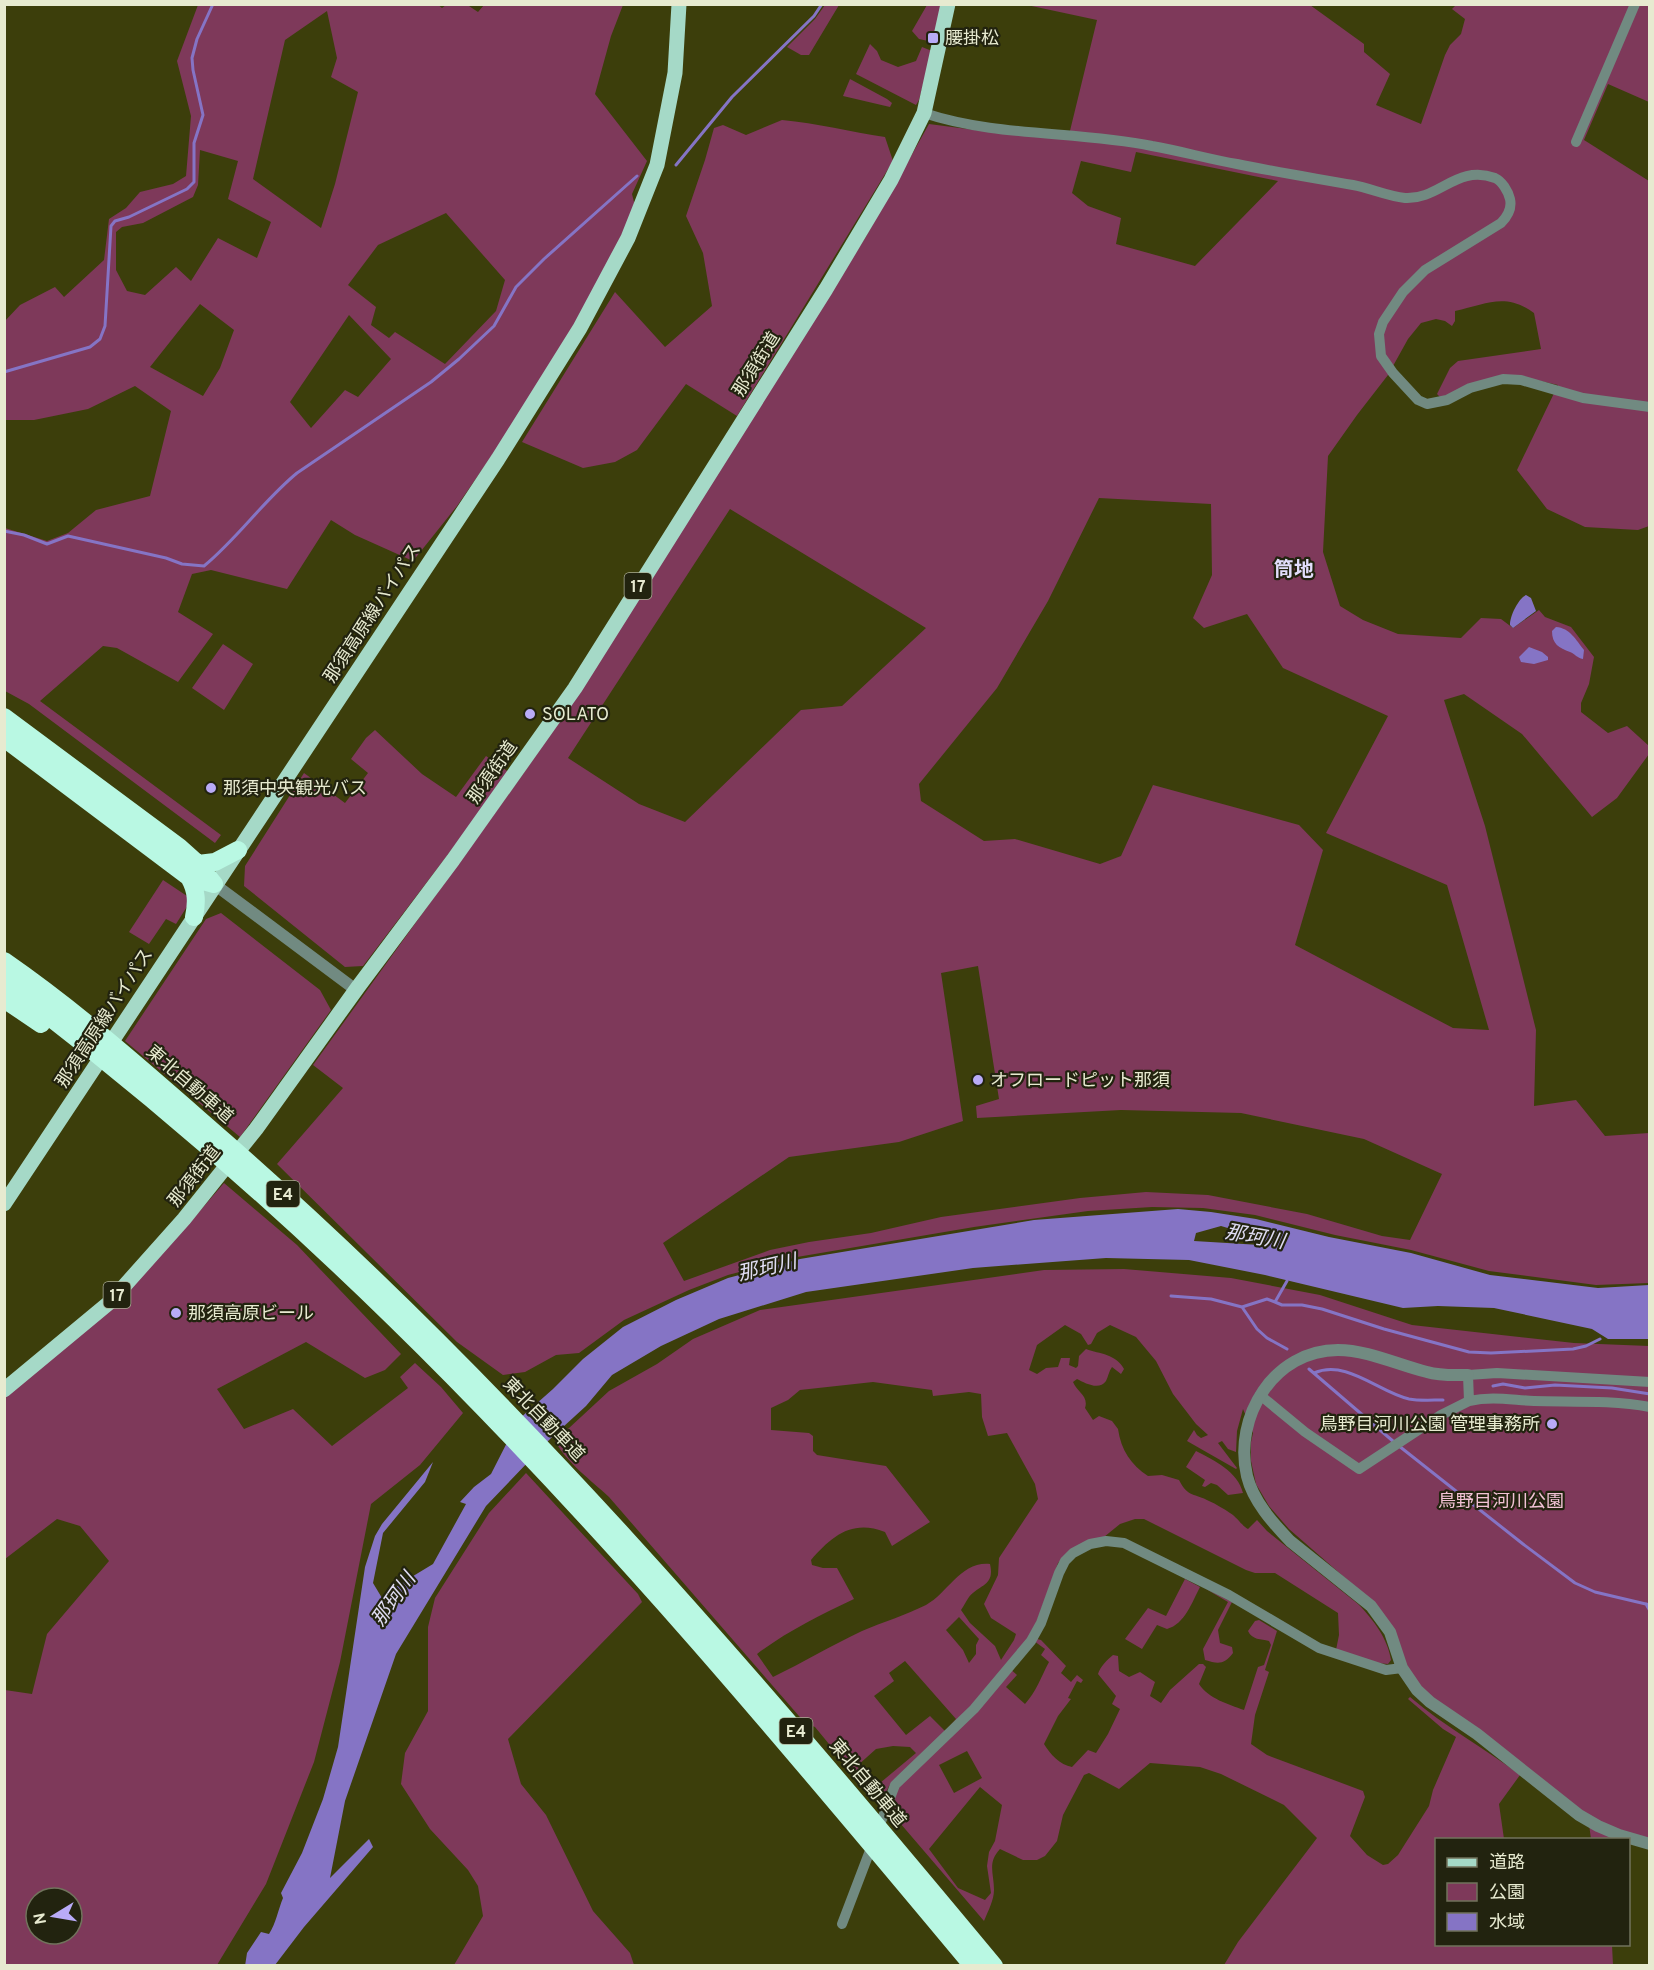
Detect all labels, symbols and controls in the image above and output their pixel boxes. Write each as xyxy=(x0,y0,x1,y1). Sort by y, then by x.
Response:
place label: 腰掛松 xyxy=(945,28,999,51)
marker: 腰掛松 xyxy=(926,31,940,45)
street label: 那須街道 xyxy=(728,328,786,401)
street label: 那須高原線バイパス xyxy=(320,540,427,688)
district label: 筒地 xyxy=(1274,558,1314,584)
road number: 17 xyxy=(624,573,652,599)
place label: SOLATO xyxy=(542,704,609,727)
marker: SOLATO xyxy=(523,707,537,721)
street label: 那須街道 xyxy=(463,737,523,809)
place label: 那須中央観光バス xyxy=(223,778,367,801)
marker: 那須中央観光バス xyxy=(204,781,218,795)
street label: 那須高原線バイパス xyxy=(52,945,159,1093)
street label: 東北自動車道 xyxy=(141,1041,237,1129)
place label: オフロードピット那須 xyxy=(990,1070,1170,1093)
marker: オフロードピット那須 xyxy=(971,1073,985,1087)
street label: 那須街道 xyxy=(164,1141,226,1212)
road number: E4 xyxy=(266,1181,300,1207)
water label: 那珂川 xyxy=(1223,1220,1288,1256)
water label: 那珂川 xyxy=(735,1249,802,1288)
road number: 17 xyxy=(104,1282,130,1308)
place label: 那須高原ビール xyxy=(188,1303,314,1326)
marker: 那須高原ビール xyxy=(169,1306,183,1320)
street label: 東北自動車道 xyxy=(497,1373,589,1467)
place label: 鳥野目河川公園 管理事務所 xyxy=(1320,1414,1540,1437)
marker: 鳥野目河川公園 管理事務所 xyxy=(1545,1417,1559,1431)
park label: 鳥野目河川公園 xyxy=(1438,1491,1564,1514)
water label: 那珂川 xyxy=(367,1566,424,1632)
road number: E4 xyxy=(780,1718,812,1744)
street label: 東北自動車道 xyxy=(823,1735,910,1833)
legend xyxy=(1435,1838,1630,1946)
text: 道路 xyxy=(1489,1852,1525,1875)
text: 公園 xyxy=(1489,1882,1525,1905)
north arrow xyxy=(24,1886,84,1946)
text: N xyxy=(30,1911,52,1926)
text: 水域 xyxy=(1489,1912,1525,1935)

